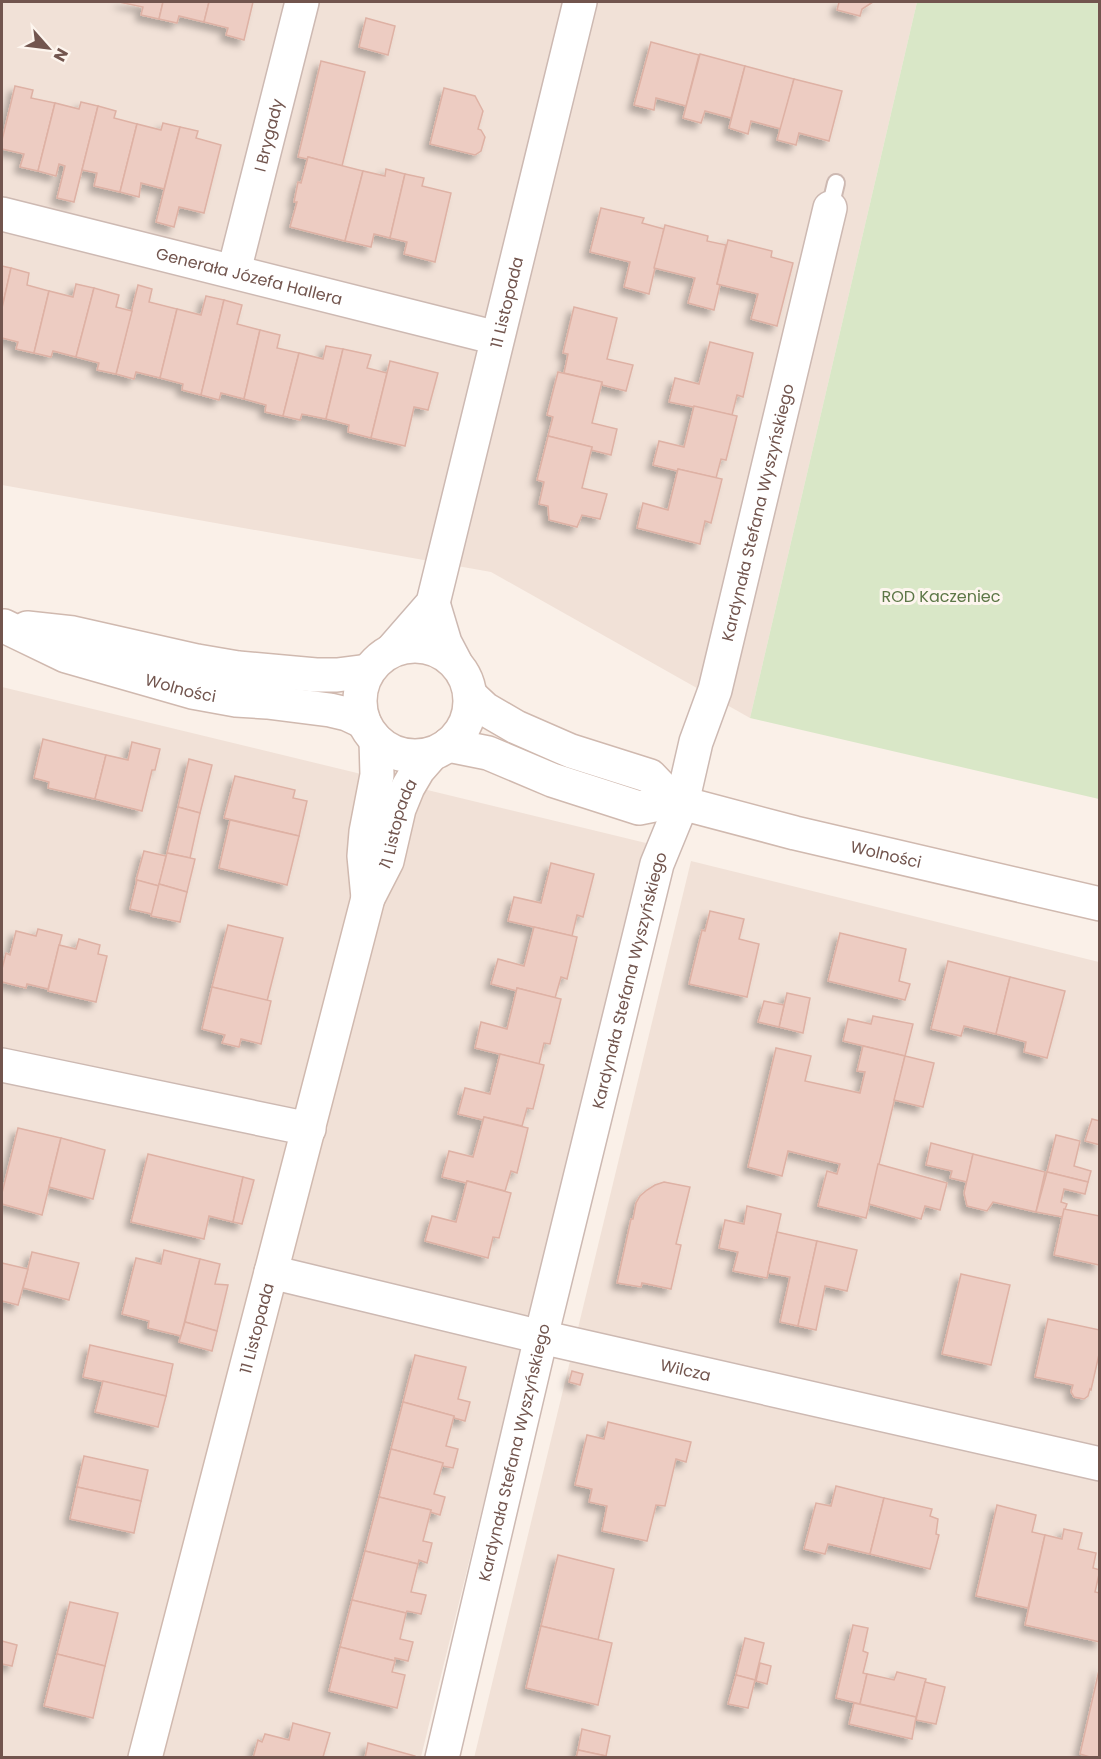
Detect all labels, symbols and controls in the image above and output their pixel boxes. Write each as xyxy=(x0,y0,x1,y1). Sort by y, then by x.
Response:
north arrow xyxy=(18,18,78,78)
text: N xyxy=(48,44,74,66)
street label: I Brygady xyxy=(248,96,289,174)
street label: Generała Józefa Hallera xyxy=(154,242,345,310)
street label: 11 Listopada xyxy=(484,254,529,350)
street label: Kardynała Stefana Wyszyńskiego xyxy=(716,381,799,643)
park label: ROD Kaczeniec xyxy=(881,585,1001,608)
street label: Wolności xyxy=(143,668,218,708)
street label: 11 Listopada xyxy=(373,774,422,873)
street label: Wolności xyxy=(848,835,924,874)
street label: Kardynała Stefana Wyszyńskiego xyxy=(586,848,672,1111)
street label: 11 Listopada xyxy=(234,1280,279,1376)
street label: Kardynała Stefana Wyszyńskiego xyxy=(472,1321,555,1584)
street label: Wilcza xyxy=(658,1353,713,1387)

